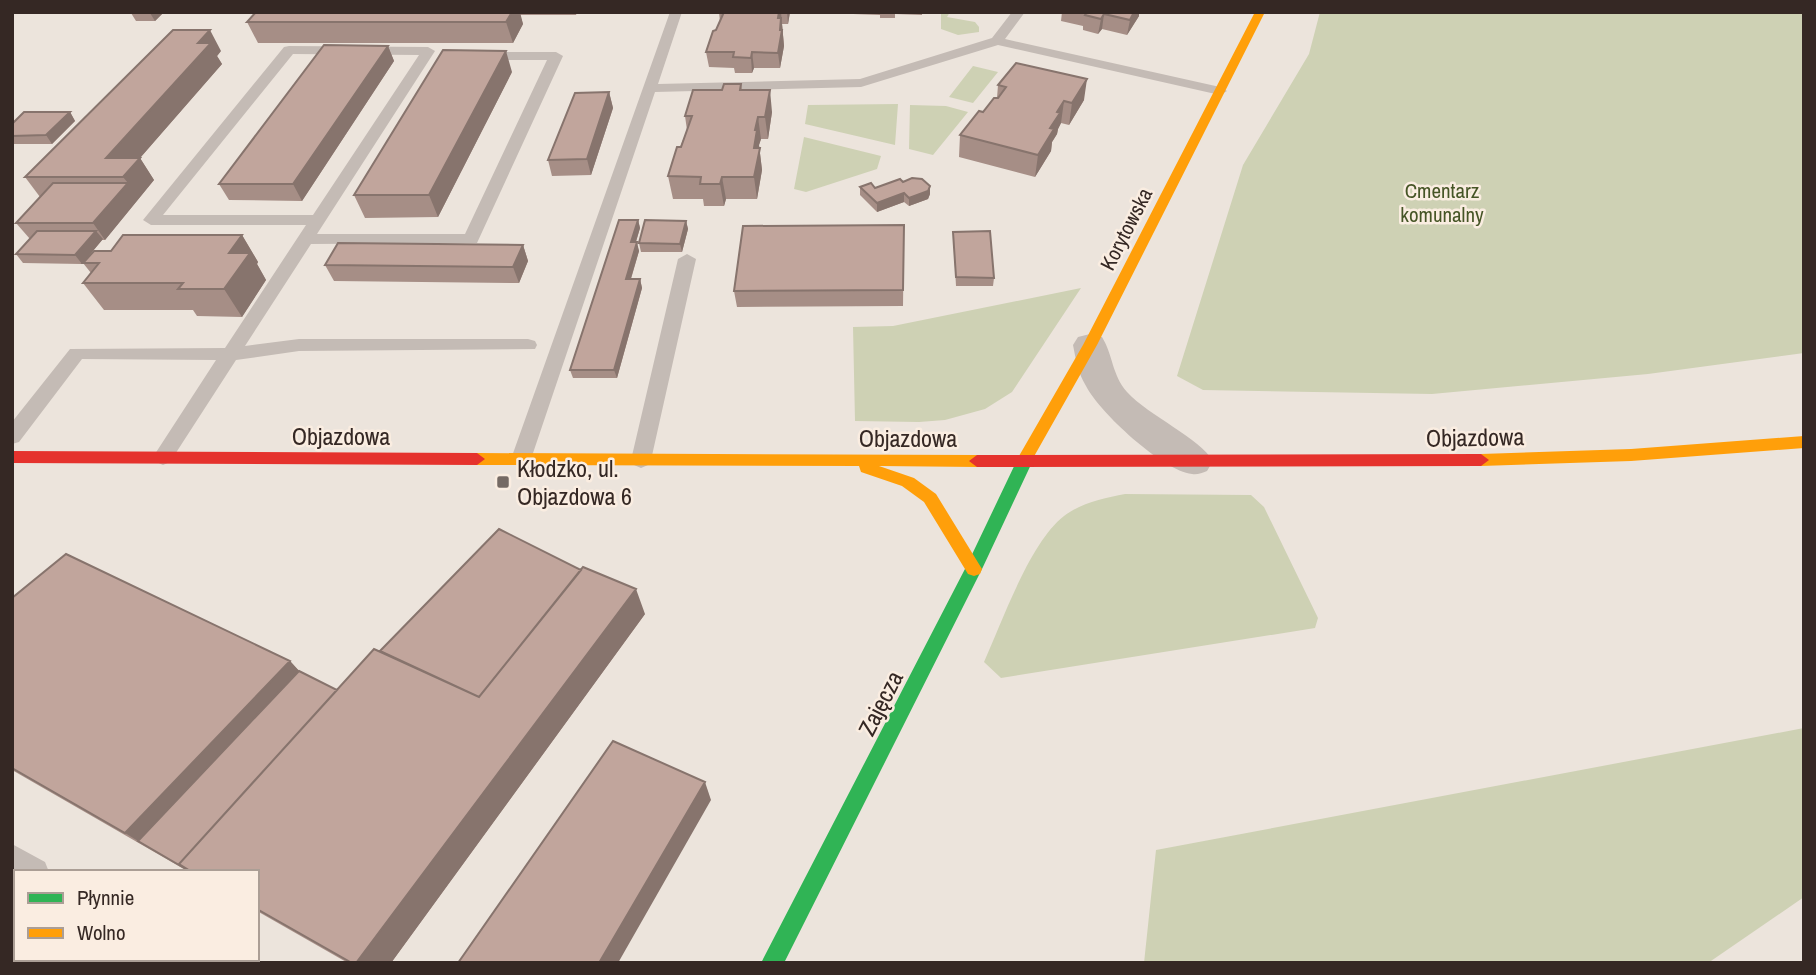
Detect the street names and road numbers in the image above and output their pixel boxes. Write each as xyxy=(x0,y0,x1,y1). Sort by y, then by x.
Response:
street label: Korytowska xyxy=(1093,182,1159,275)
street label: Objazdowa xyxy=(292,420,390,452)
street label: Objazdowa xyxy=(1426,420,1525,454)
street label: Objazdowa xyxy=(859,422,957,454)
street label: Zajęcza xyxy=(850,665,910,741)

